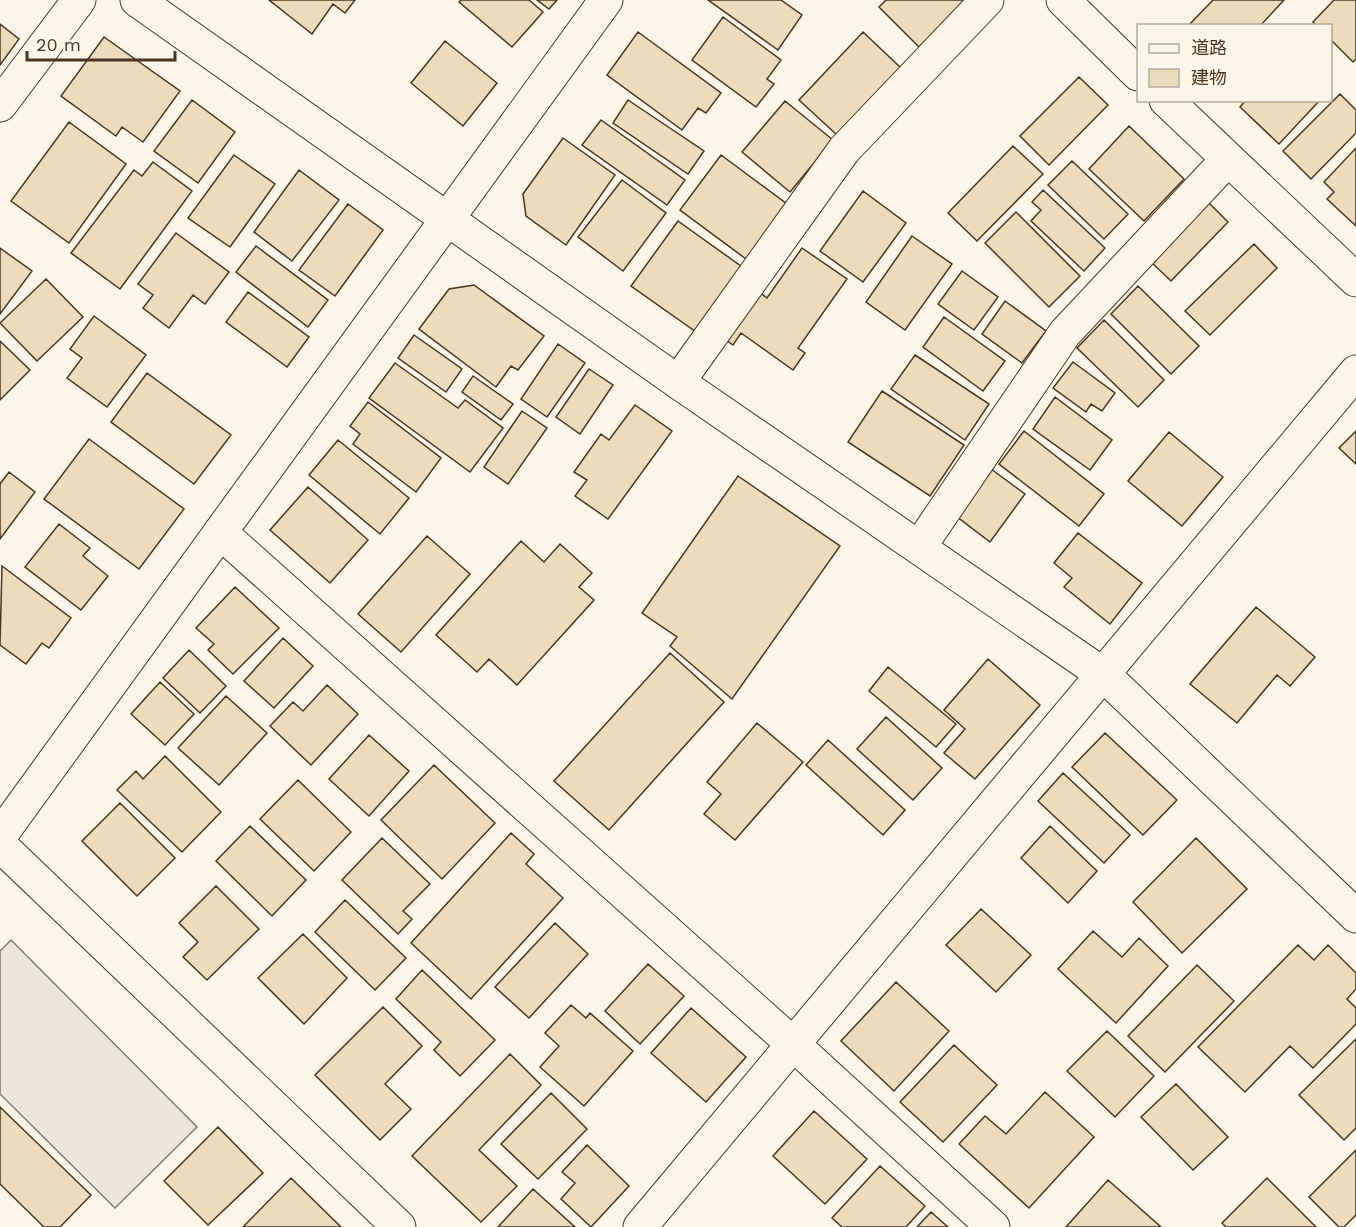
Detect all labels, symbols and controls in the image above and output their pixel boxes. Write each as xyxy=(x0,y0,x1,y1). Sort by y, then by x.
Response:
scale bar xyxy=(27,24,176,62)
legend xyxy=(1137,24,1332,102)
text: 20 m xyxy=(36,34,81,55)
text: 道路 xyxy=(1191,37,1227,58)
text: 建物 xyxy=(1191,67,1227,88)

